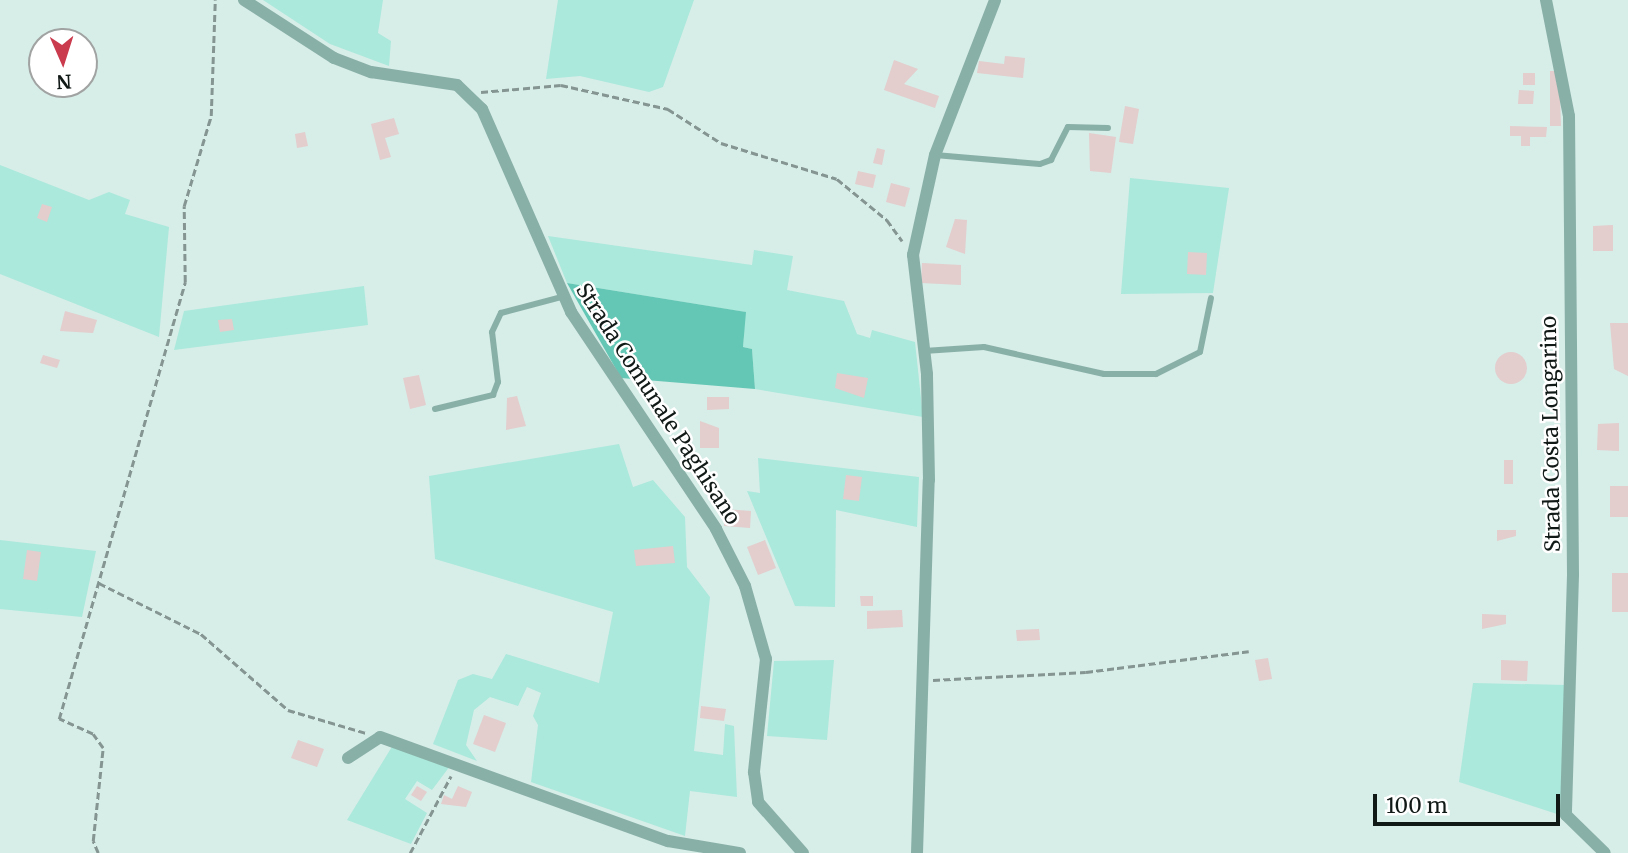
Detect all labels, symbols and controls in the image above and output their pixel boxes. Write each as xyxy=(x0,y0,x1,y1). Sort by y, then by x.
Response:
north arrow xyxy=(28,28,98,98)
text: N xyxy=(56,70,72,94)
street label: Strada Comunale Paghisano xyxy=(570,279,746,529)
street label: Strada Costa Longarino xyxy=(1536,316,1566,552)
scale bar xyxy=(1376,780,1563,824)
text: 100 m xyxy=(1386,792,1448,819)

